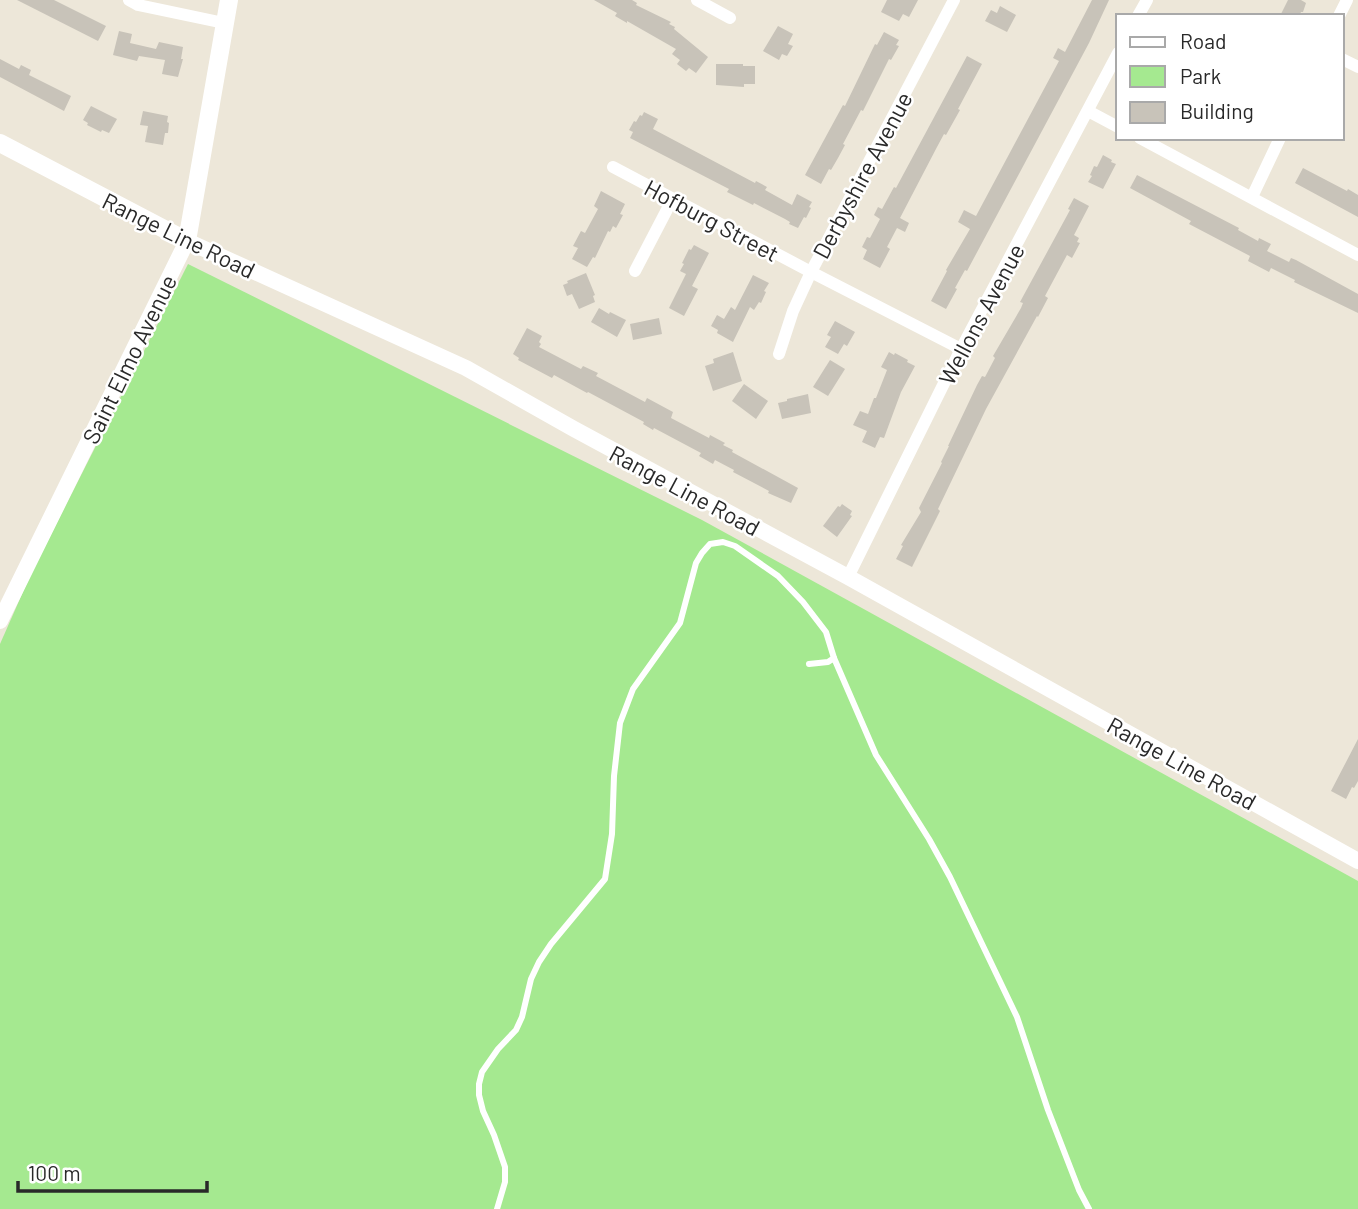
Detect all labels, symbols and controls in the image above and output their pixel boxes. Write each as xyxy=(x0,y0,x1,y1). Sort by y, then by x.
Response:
legend xyxy=(1116,14,1344,140)
text: Road xyxy=(1180,28,1226,53)
text: Park xyxy=(1180,63,1221,88)
street label: Derbyshire Avenue xyxy=(806,87,918,263)
text: Building xyxy=(1180,98,1254,123)
street label: Hofburg Street xyxy=(640,173,784,267)
street label: Range Line Road xyxy=(98,186,260,284)
street label: Wellons Avenue xyxy=(932,239,1030,389)
street label: Saint Elmo Avenue xyxy=(76,270,182,448)
street label: Range Line Road xyxy=(605,439,765,541)
street label: Range Line Road xyxy=(1102,710,1262,816)
scale bar xyxy=(18,1150,206,1194)
text: 100 m xyxy=(28,1160,81,1185)

